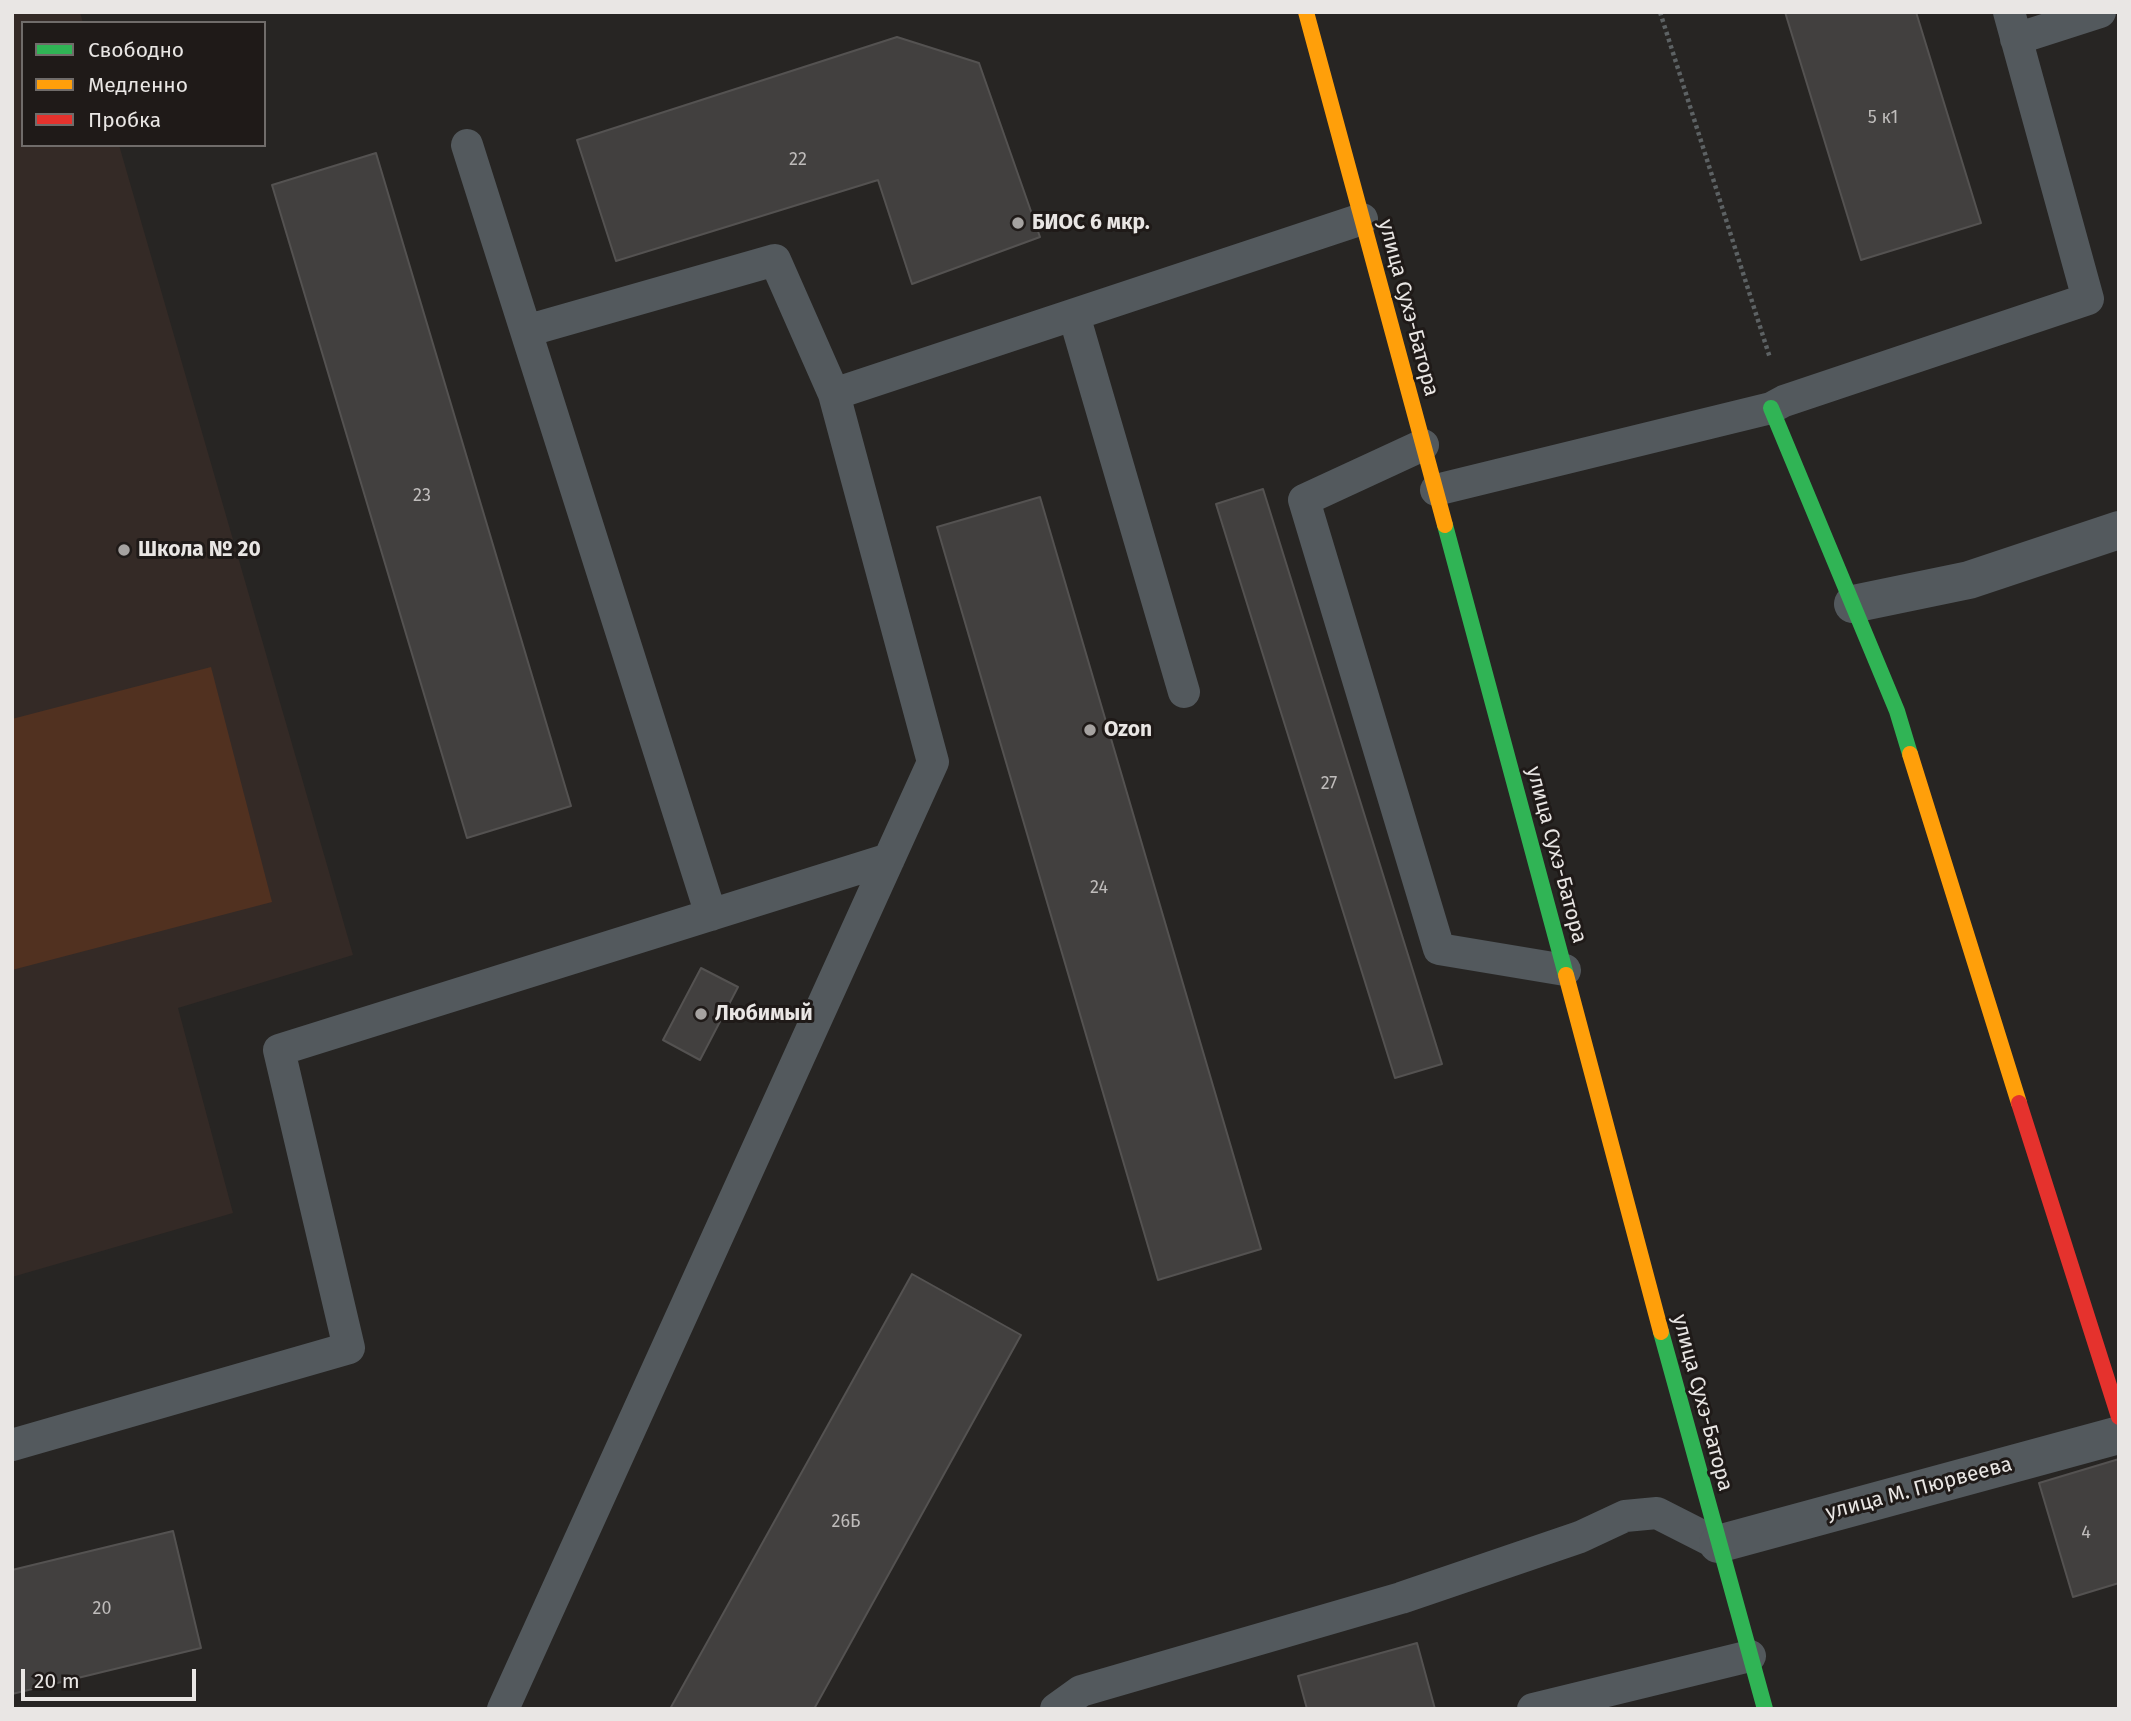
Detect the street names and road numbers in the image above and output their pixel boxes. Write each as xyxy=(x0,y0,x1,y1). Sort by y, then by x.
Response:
street label: улица Сухэ-Батора xyxy=(1372,217,1444,399)
street label: улица Сухэ-Батора xyxy=(1520,764,1592,946)
street label: улица Сухэ-Батора xyxy=(1666,1312,1738,1494)
street label: улица М. Пюрвеева xyxy=(1823,1452,2015,1526)

